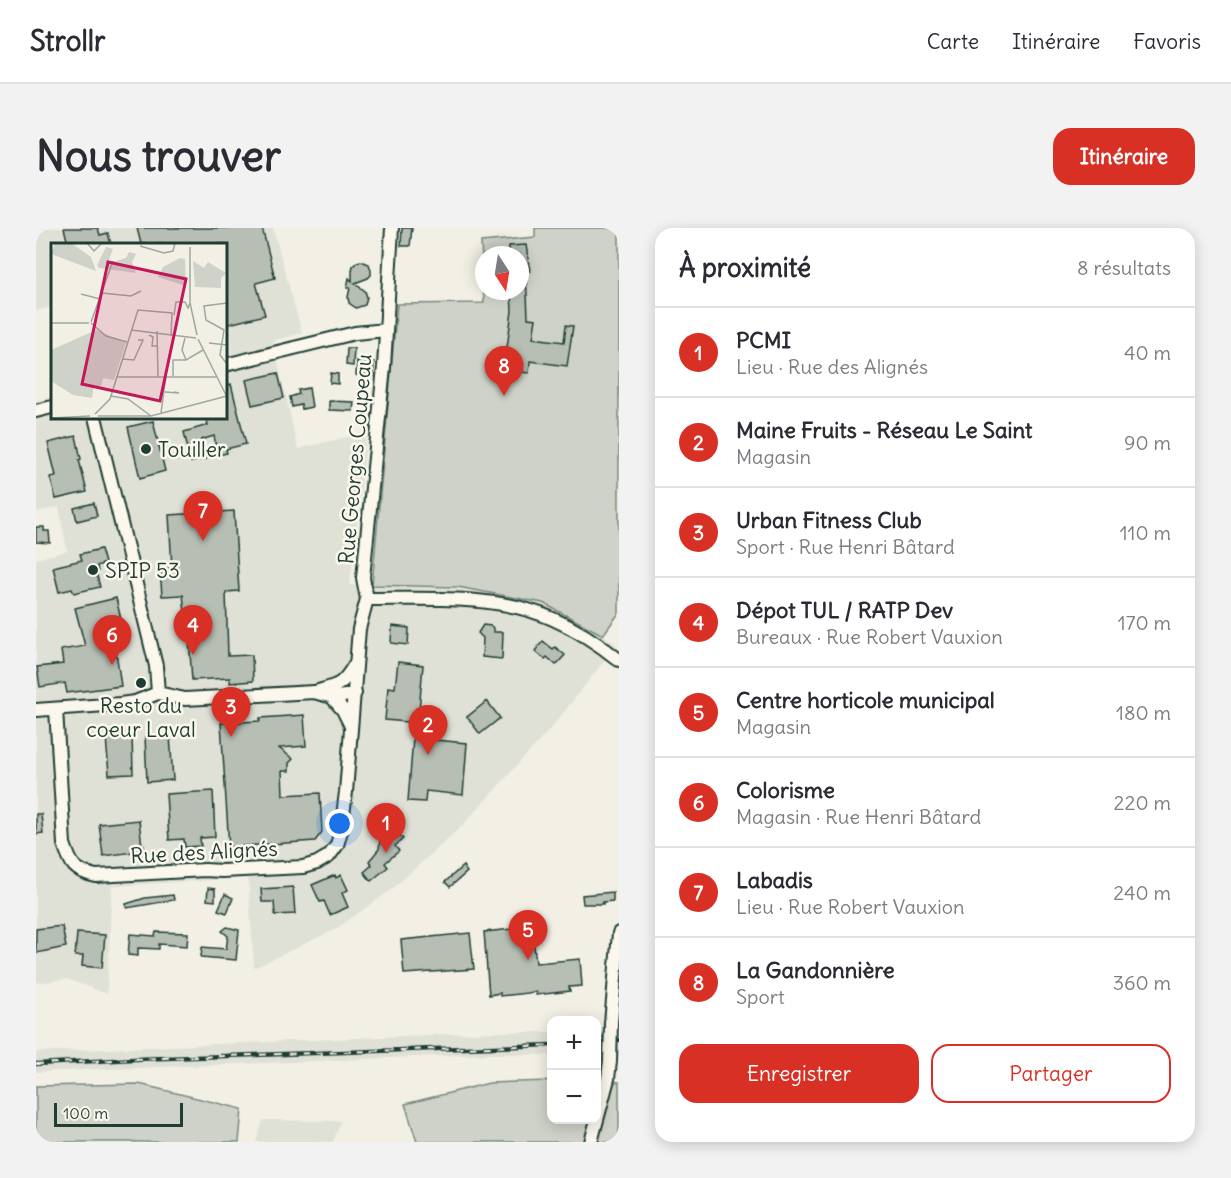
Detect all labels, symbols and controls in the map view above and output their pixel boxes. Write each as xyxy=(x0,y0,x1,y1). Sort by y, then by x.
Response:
text: Strollr xyxy=(30,23,105,59)
text: Carte xyxy=(927,28,979,55)
text: Itinéraire xyxy=(1012,28,1100,55)
text: Favoris xyxy=(1133,28,1201,55)
button: Itinéraire xyxy=(1053,128,1195,185)
text: Nous trouver xyxy=(36,130,281,182)
inset map xyxy=(51,243,226,418)
north arrow xyxy=(475,246,529,300)
text: À proximité xyxy=(679,251,811,284)
text: 8 résultats xyxy=(1077,255,1171,280)
text: PCMI xyxy=(736,326,791,354)
text: 1 xyxy=(695,340,702,365)
text: 40 m xyxy=(1124,340,1171,365)
pin: 8 xyxy=(484,346,524,396)
street label: Rue Georges Coupeau xyxy=(332,353,378,565)
text: Lieu · Rue des Alignés xyxy=(736,354,928,379)
text: Maine Fruits - Réseau Le Saint xyxy=(736,416,1032,444)
text: 2 xyxy=(693,430,704,455)
text: 90 m xyxy=(1124,430,1171,455)
place label: Touiller xyxy=(158,436,226,463)
marker: Touiller xyxy=(139,442,153,456)
text: Magasin xyxy=(736,444,811,469)
pin: 7 xyxy=(184,492,222,541)
text: Urban Fitness Club xyxy=(736,506,922,534)
text: 3 xyxy=(693,520,704,545)
text: 110 m xyxy=(1120,520,1171,545)
text: Sport · Rue Henri Bâtard xyxy=(736,534,955,559)
place label: SPIP 53 xyxy=(105,557,180,584)
marker: SPIP 53 xyxy=(86,563,100,577)
text: Dépot TUL / RATP Dev xyxy=(736,596,953,624)
pin: 4 xyxy=(174,606,212,655)
text: 4 xyxy=(693,610,704,635)
text: 170 m xyxy=(1118,610,1171,635)
pin: 6 xyxy=(92,616,132,665)
text: Bureaux · Rue Robert Vauxion xyxy=(736,624,1003,649)
marker: Resto du coeur Laval xyxy=(134,676,148,690)
text: Centre horticole municipal xyxy=(736,686,995,714)
pin: 3 xyxy=(212,688,250,737)
place label: Resto du coeur Laval xyxy=(86,692,196,743)
text: 5 xyxy=(693,700,704,725)
text: 180 m xyxy=(1116,700,1171,725)
pin: 2 xyxy=(408,706,448,755)
text: Magasin xyxy=(736,714,811,739)
text: Colorisme xyxy=(736,776,835,804)
text: 6 xyxy=(693,790,704,815)
text: 220 m xyxy=(1114,790,1171,815)
pin: 1 xyxy=(366,804,406,853)
text: Magasin · Rue Henri Bâtard xyxy=(736,804,981,829)
your location xyxy=(325,809,354,838)
street label: Rue des Alignés xyxy=(130,835,278,869)
text: Labadis xyxy=(736,866,813,894)
text: 7 xyxy=(694,880,703,905)
text: 240 m xyxy=(1113,880,1171,905)
text: Lieu · Rue Robert Vauxion xyxy=(736,894,965,919)
pin: 5 xyxy=(508,910,548,960)
text: La Gandonnière xyxy=(736,956,895,984)
text: 8 xyxy=(693,970,704,995)
text: 360 m xyxy=(1113,970,1171,995)
text: Sport xyxy=(736,984,785,1009)
map controls xyxy=(547,1016,601,1124)
button: + xyxy=(547,1016,601,1070)
button: Enregistrer xyxy=(679,1044,919,1103)
button: Partager xyxy=(931,1044,1171,1103)
button: − xyxy=(547,1070,601,1124)
scale bar xyxy=(54,1100,183,1128)
text: 100 m xyxy=(63,1103,108,1123)

